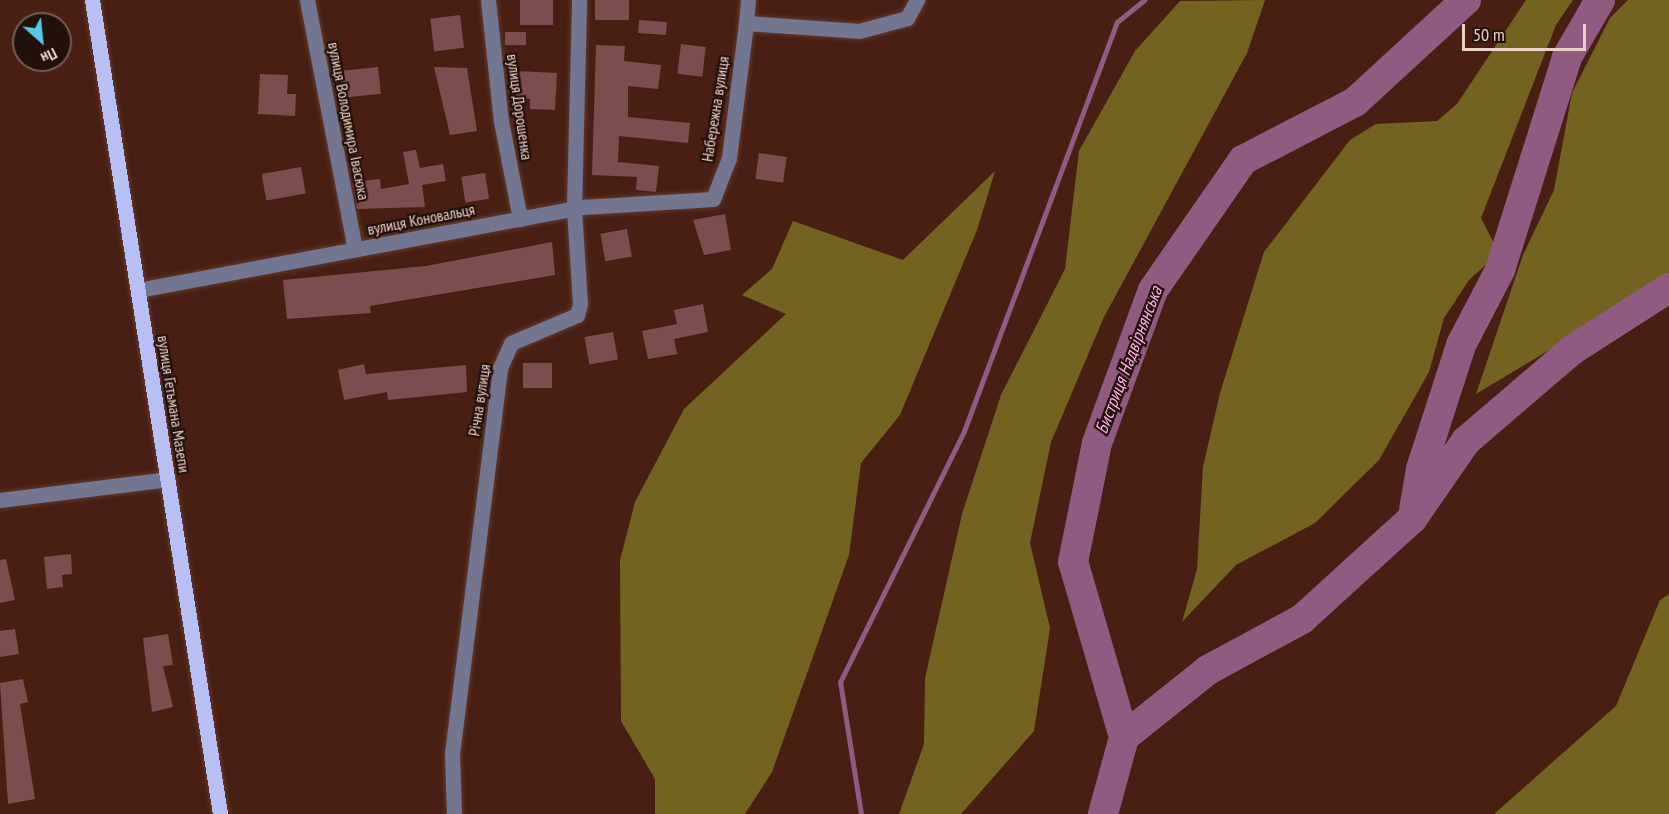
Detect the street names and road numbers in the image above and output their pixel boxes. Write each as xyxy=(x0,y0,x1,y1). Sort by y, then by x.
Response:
street label: вулиця Володимира Івасюка xyxy=(324,40,374,202)
street label: вулиця Дорошенка xyxy=(503,53,537,161)
street label: Набережна вулиця xyxy=(697,55,733,163)
street label: вулиця Коновальця xyxy=(366,199,476,239)
street label: вулиця Гетьмана Мазепи xyxy=(154,334,194,474)
street label: Річна вулиця xyxy=(464,363,494,437)

